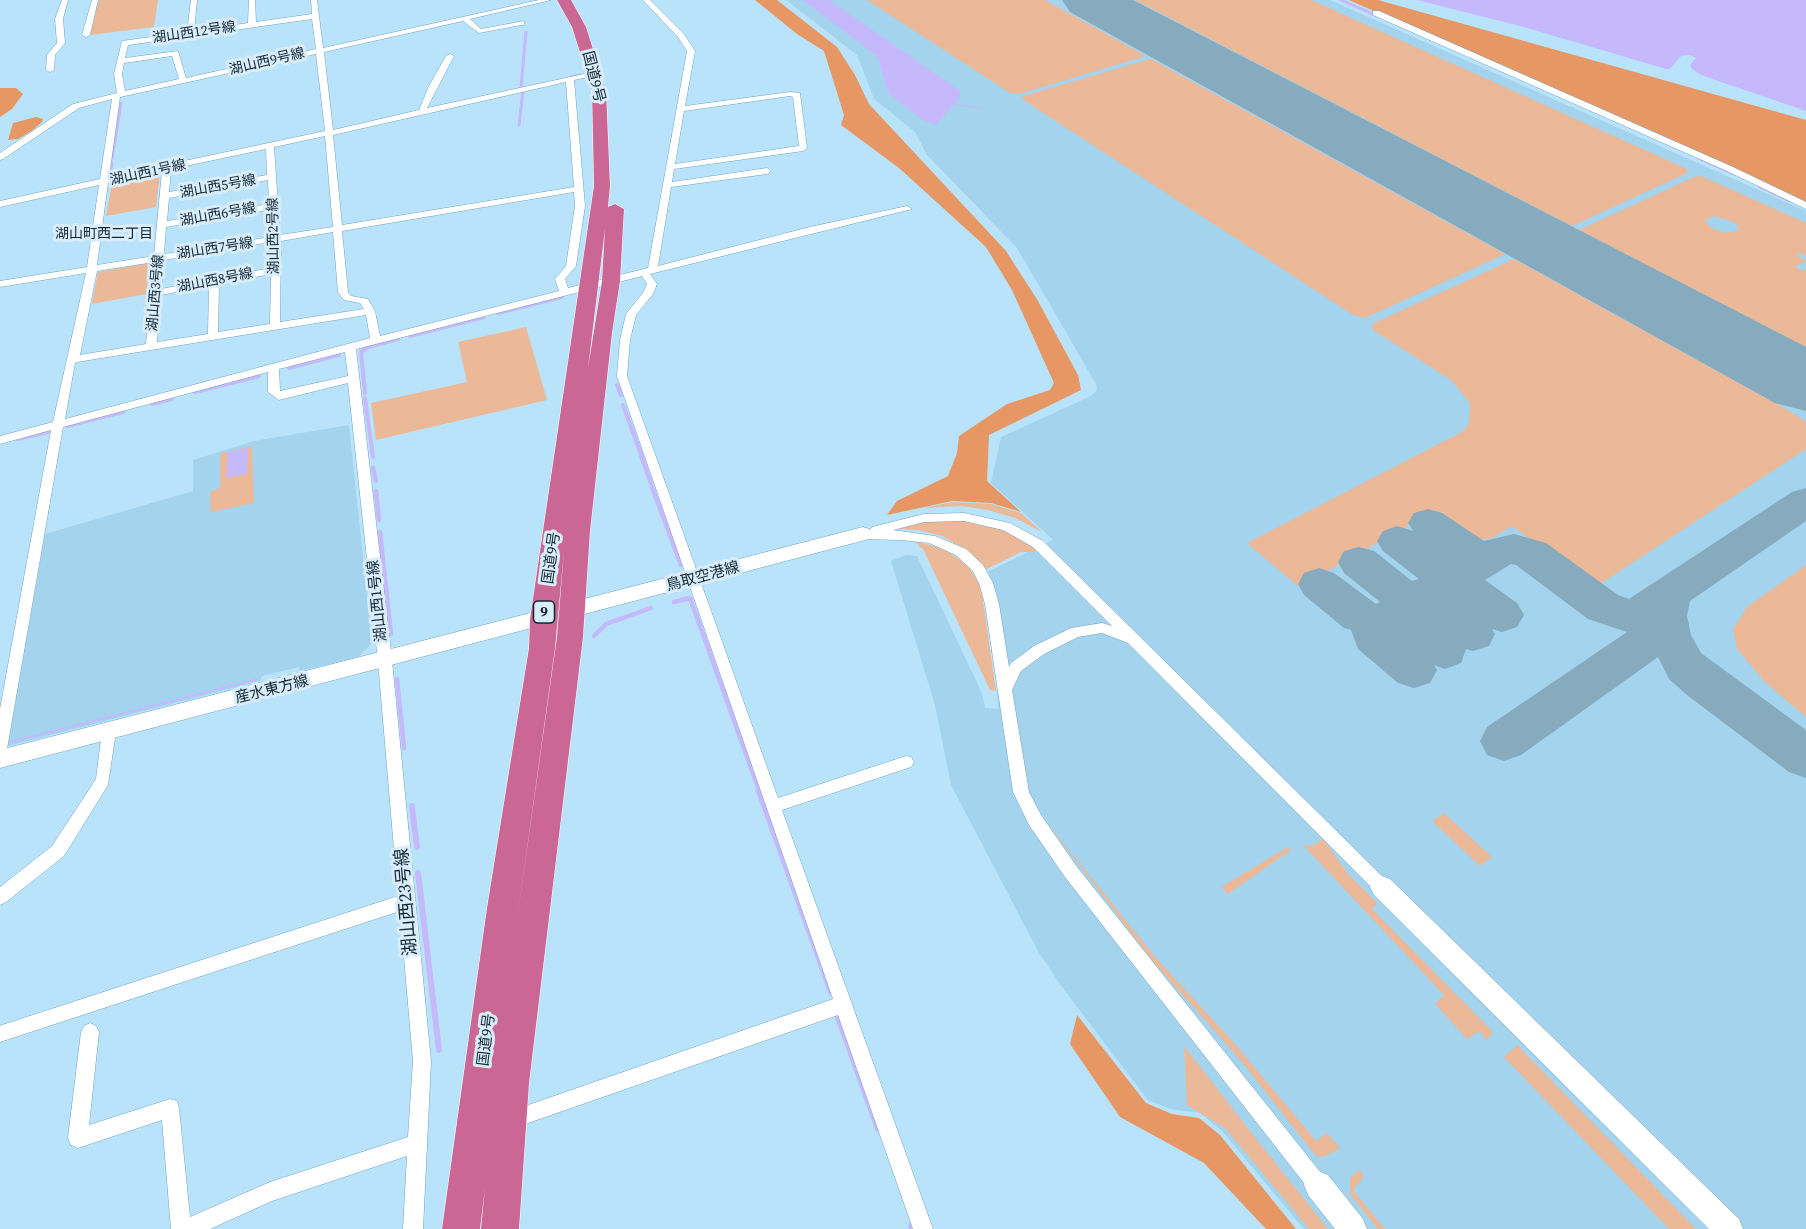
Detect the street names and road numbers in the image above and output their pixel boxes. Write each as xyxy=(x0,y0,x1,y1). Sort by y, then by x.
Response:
street label: 湖山西12号線 xyxy=(151,19,237,47)
street label: 湖山西9号線 xyxy=(228,45,306,79)
street label: 国道9号 xyxy=(578,49,608,105)
street label: 湖山西1号線 xyxy=(109,157,187,189)
street label: 湖山西5号線 xyxy=(179,172,257,202)
street label: 湖山西2号線 xyxy=(265,197,283,275)
street label: 湖山西6号線 xyxy=(179,200,257,230)
street label: 湖山西7号線 xyxy=(176,235,254,263)
street label: 湖山西3号線 xyxy=(144,254,168,332)
street label: 湖山西8号線 xyxy=(176,265,254,297)
street label: 国道9号 xyxy=(539,531,565,585)
street label: 湖山西1号線 xyxy=(365,559,391,643)
street label: 鳥取空港線 xyxy=(664,559,742,595)
road number: 9 xyxy=(534,601,554,623)
street label: 産水東方線 xyxy=(233,672,311,708)
street label: 湖山西23号線 xyxy=(392,847,422,957)
street label: 国道9号 xyxy=(475,1013,499,1067)

